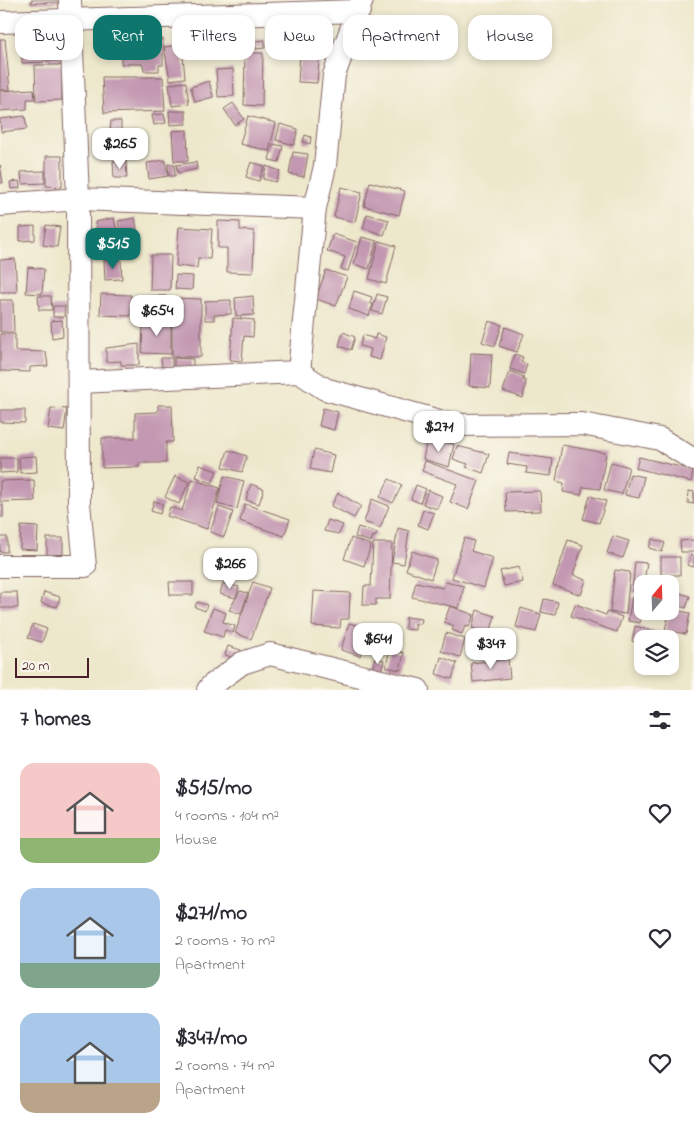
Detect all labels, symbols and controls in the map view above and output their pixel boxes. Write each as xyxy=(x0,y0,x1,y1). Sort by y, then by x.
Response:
chip: Buy xyxy=(15,15,83,60)
chip: Rent xyxy=(93,15,162,60)
chip: Filters xyxy=(172,15,255,60)
chip: New xyxy=(265,15,333,60)
chip: Apartment xyxy=(343,15,458,60)
chip: House xyxy=(468,15,552,60)
pin: $265 xyxy=(90,128,150,170)
text: $265 xyxy=(103,132,137,156)
pin: $515 xyxy=(83,228,143,270)
text: $515 xyxy=(96,232,130,256)
pin: $654 xyxy=(127,294,187,337)
text: $654 xyxy=(141,299,173,323)
pin: $271 xyxy=(409,410,469,453)
text: $271 xyxy=(424,415,454,439)
pin: $266 xyxy=(200,548,260,590)
text: $266 xyxy=(214,552,246,576)
north arrow xyxy=(634,575,679,620)
map controls xyxy=(634,575,679,675)
pin: $641 xyxy=(348,622,408,665)
text: $641 xyxy=(364,627,392,651)
pin: $347 xyxy=(461,628,521,670)
button: layers xyxy=(634,630,679,675)
text: $347 xyxy=(476,632,506,656)
scale bar xyxy=(15,655,89,678)
text: 20 m xyxy=(22,656,49,677)
text: 7 homes xyxy=(20,705,91,735)
icon: filters xyxy=(646,706,674,734)
text: $515/mo xyxy=(175,774,252,804)
icon: home xyxy=(60,783,120,843)
icon: heart xyxy=(646,799,674,827)
text: 4 rooms · 104 m² xyxy=(175,804,279,828)
text: House xyxy=(175,828,217,852)
text: $271/mo xyxy=(175,899,247,929)
icon: home xyxy=(60,908,120,968)
icon: heart xyxy=(646,924,674,952)
text: 2 rooms · 70 m² xyxy=(175,929,275,953)
text: Apartment xyxy=(175,953,245,977)
text: $347/mo xyxy=(175,1024,247,1054)
icon: home xyxy=(60,1033,120,1093)
icon: heart xyxy=(646,1049,674,1077)
text: 2 rooms · 74 m² xyxy=(175,1054,275,1078)
text: Apartment xyxy=(175,1078,245,1102)

